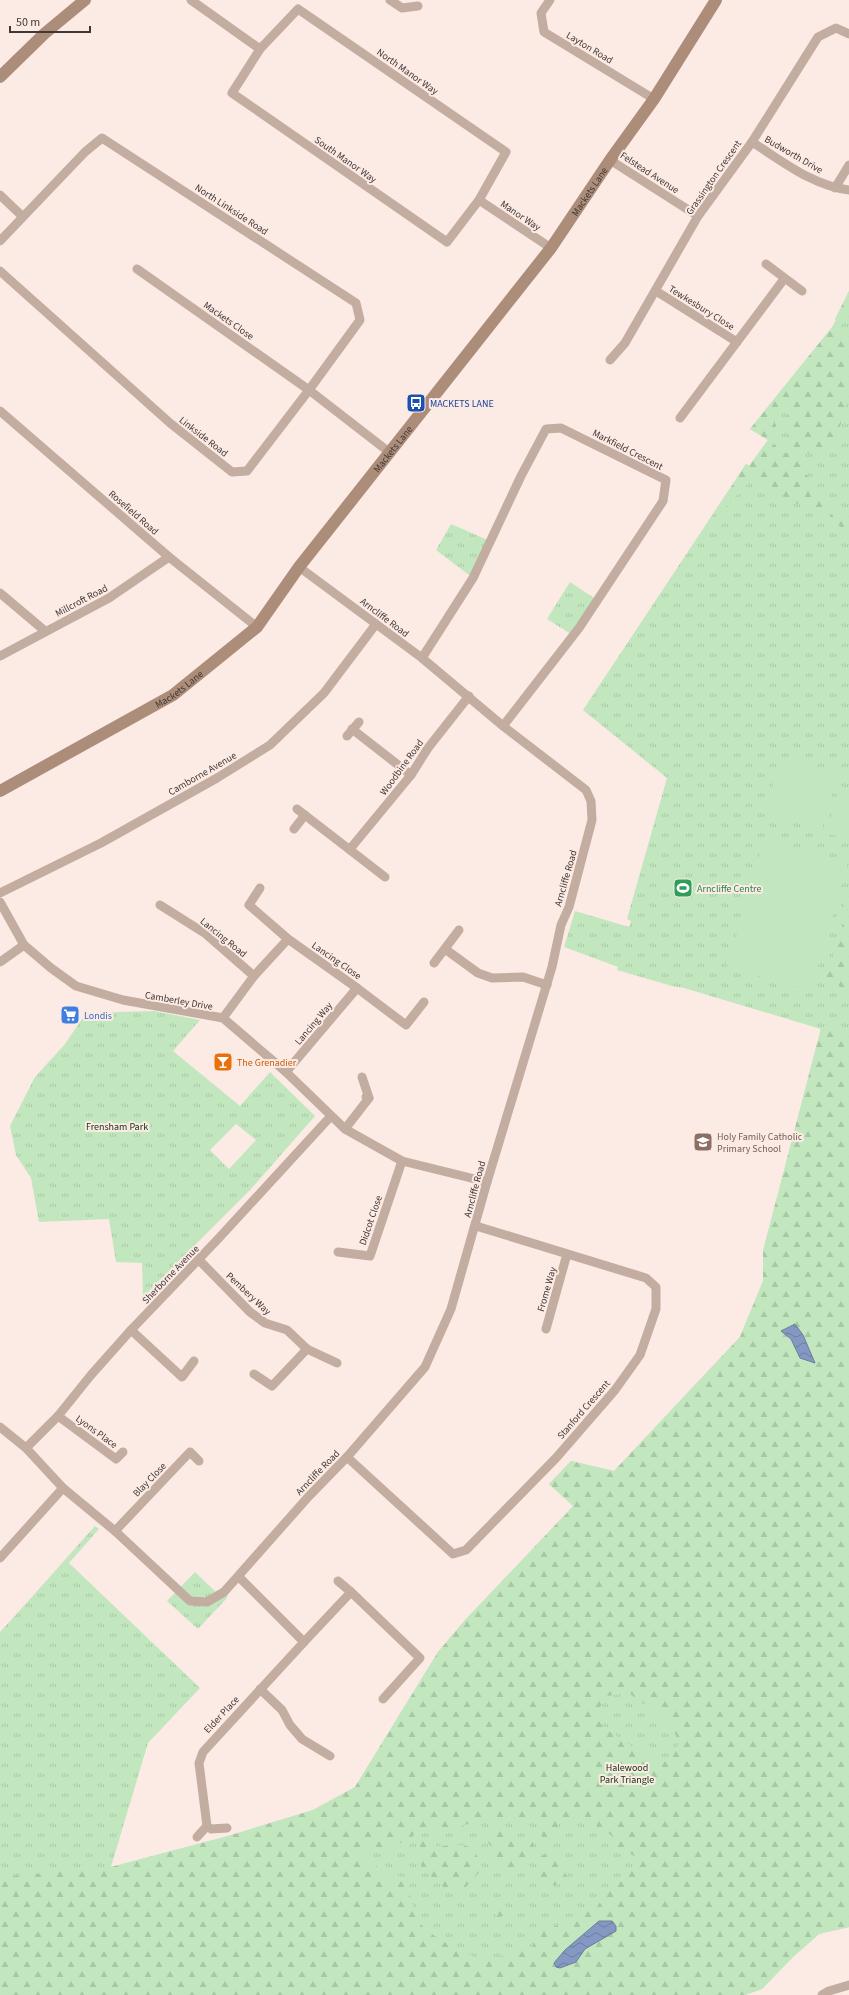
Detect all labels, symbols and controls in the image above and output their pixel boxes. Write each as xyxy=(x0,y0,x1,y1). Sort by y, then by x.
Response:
scale bar xyxy=(10,8,90,34)
text: 50 m xyxy=(16,14,40,31)
street label: Layton Road xyxy=(564,28,615,67)
street label: North Manor Way xyxy=(374,45,441,98)
street label: Budworth Drive xyxy=(762,132,825,177)
street label: South Manor Way xyxy=(311,133,380,187)
street label: Grassington Crescent xyxy=(683,137,745,218)
street label: Felstead Avenue xyxy=(617,149,682,197)
street label: Mackets Lane xyxy=(568,164,611,219)
street label: North Linkside Road xyxy=(192,181,271,239)
street label: Manor Way xyxy=(497,197,544,235)
street label: Tewkesbury Close xyxy=(666,282,737,334)
street label: Mackets Close xyxy=(200,298,257,343)
bus stop icon: MACKETS LANE xyxy=(405,392,427,414)
place label: MACKETS LANE xyxy=(430,397,494,411)
street label: Linkside Road xyxy=(176,413,231,460)
street label: Mackets Lane xyxy=(370,423,416,476)
street label: Markfield Crescent xyxy=(590,426,666,474)
street label: Rosefield Road xyxy=(105,487,161,538)
street label: Millcroft Road xyxy=(53,581,110,621)
street label: Arncliffe Road xyxy=(357,595,412,641)
street label: Mackets Lane xyxy=(153,667,206,712)
street label: Woodbine Road xyxy=(377,737,427,798)
street label: Camborne Avenue xyxy=(166,749,239,799)
street label: Arncliffe Road xyxy=(551,848,581,908)
sports icon: Arncliffe Centre xyxy=(672,877,694,899)
place label: Arncliffe Centre xyxy=(697,882,761,896)
street label: Lancing Road xyxy=(197,915,250,961)
street label: Lancing Close xyxy=(309,939,364,983)
street label: Camberley Drive xyxy=(144,988,214,1014)
street label: Lancing Way xyxy=(292,999,336,1048)
supermarket icon: Londis xyxy=(59,1004,81,1026)
place label: Londis xyxy=(84,1009,112,1023)
bar icon: The Grenadier xyxy=(212,1051,234,1073)
place label: The Grenadier xyxy=(237,1056,297,1070)
park label: Frensham Park xyxy=(86,1120,148,1134)
place label: Holy Family Catholic Primary School xyxy=(717,1130,803,1156)
school or university icon: Holy Family Catholic Primary School xyxy=(692,1131,714,1153)
street label: Arncliffe Road xyxy=(461,1159,489,1219)
street label: Didcot Close xyxy=(356,1193,386,1247)
street label: Sherborne Avenue xyxy=(139,1242,202,1307)
street label: Frome Way xyxy=(534,1265,560,1313)
street label: Pembery Way xyxy=(223,1269,274,1318)
street label: Stanford Crescent xyxy=(554,1377,614,1442)
street label: Lyons Place xyxy=(73,1412,120,1452)
street label: Arncliffe Road xyxy=(293,1447,343,1498)
street label: Blay Close xyxy=(130,1459,170,1500)
street label: Elder Place xyxy=(201,1693,243,1736)
park label: Halewood Park Triangle xyxy=(600,1761,654,1787)

